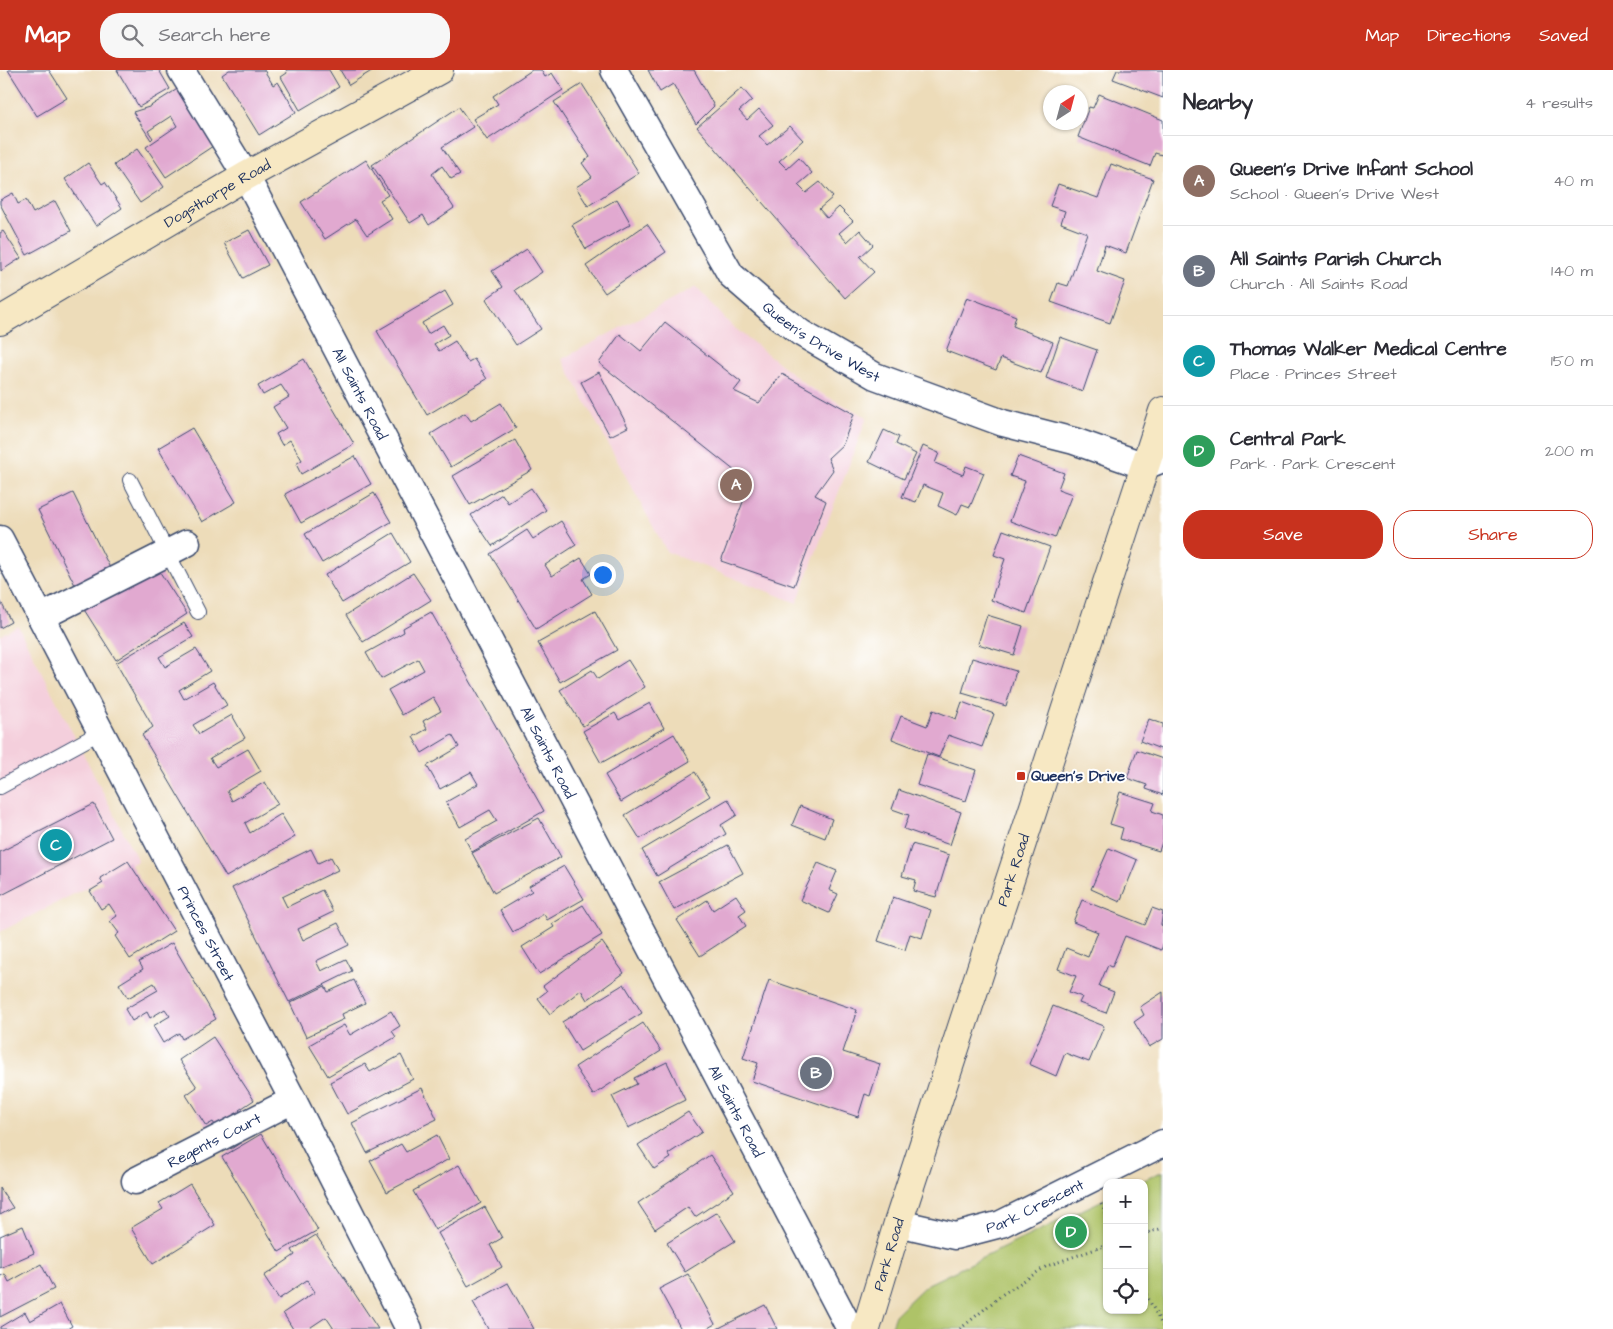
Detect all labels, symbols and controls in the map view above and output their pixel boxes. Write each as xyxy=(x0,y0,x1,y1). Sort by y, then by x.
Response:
search box xyxy=(100,13,450,58)
text: Map xyxy=(25,18,70,52)
icon: search xyxy=(118,21,146,49)
text: Search here xyxy=(158,22,271,49)
text: Map xyxy=(1365,23,1399,48)
text: Directions xyxy=(1427,23,1511,48)
text: Saved xyxy=(1539,23,1588,48)
north arrow xyxy=(1043,85,1088,130)
text: Nearby xyxy=(1183,88,1253,117)
text: 4 results xyxy=(1525,92,1593,114)
street label: Dogsthorpe Road xyxy=(160,154,275,233)
text: Queen's Drive Infant School xyxy=(1230,156,1473,183)
text: A xyxy=(1194,170,1204,192)
text: 40 m xyxy=(1553,170,1593,192)
text: School · Queen's Drive West xyxy=(1230,183,1439,205)
text: All Saints Parish Church xyxy=(1230,246,1441,273)
text: B xyxy=(1193,260,1205,282)
text: 140 m xyxy=(1551,260,1593,282)
text: Church · All Saints Road xyxy=(1230,273,1408,295)
street label: Queen's Drive West xyxy=(758,297,883,387)
text: Thomas Walker Medical Centre xyxy=(1230,336,1507,363)
street label: All Saints Road xyxy=(327,344,393,444)
text: C xyxy=(1193,350,1205,372)
text: 150 m xyxy=(1551,350,1593,372)
text: Place · Princes Street xyxy=(1230,363,1397,385)
text: Central Park xyxy=(1230,426,1346,453)
text: D xyxy=(1194,440,1204,462)
text: 200 m xyxy=(1545,440,1593,462)
text: Park · Park Crescent xyxy=(1230,453,1396,475)
pin: A xyxy=(720,466,752,504)
button: Save xyxy=(1183,510,1383,559)
button: Share xyxy=(1393,510,1593,559)
your location xyxy=(590,562,616,588)
street label: All Saints Road xyxy=(515,703,581,802)
place label: Queen's Drive xyxy=(1031,766,1125,787)
marker: Queen's Drive xyxy=(1015,770,1027,782)
pin: C xyxy=(40,826,72,864)
street label: Park Road xyxy=(992,831,1035,909)
street label: Princes Street xyxy=(172,882,240,985)
pin: B xyxy=(800,1054,832,1092)
street label: All Saints Road xyxy=(703,1061,769,1161)
street label: Regents Court xyxy=(164,1108,265,1173)
street label: Park Crescent xyxy=(984,1174,1087,1238)
map controls xyxy=(1103,1179,1148,1314)
button: + xyxy=(1103,1179,1148,1224)
pin: D xyxy=(1055,1213,1087,1251)
street label: Park Road xyxy=(868,1215,910,1293)
button: − xyxy=(1103,1224,1148,1269)
button: locate xyxy=(1103,1269,1148,1314)

